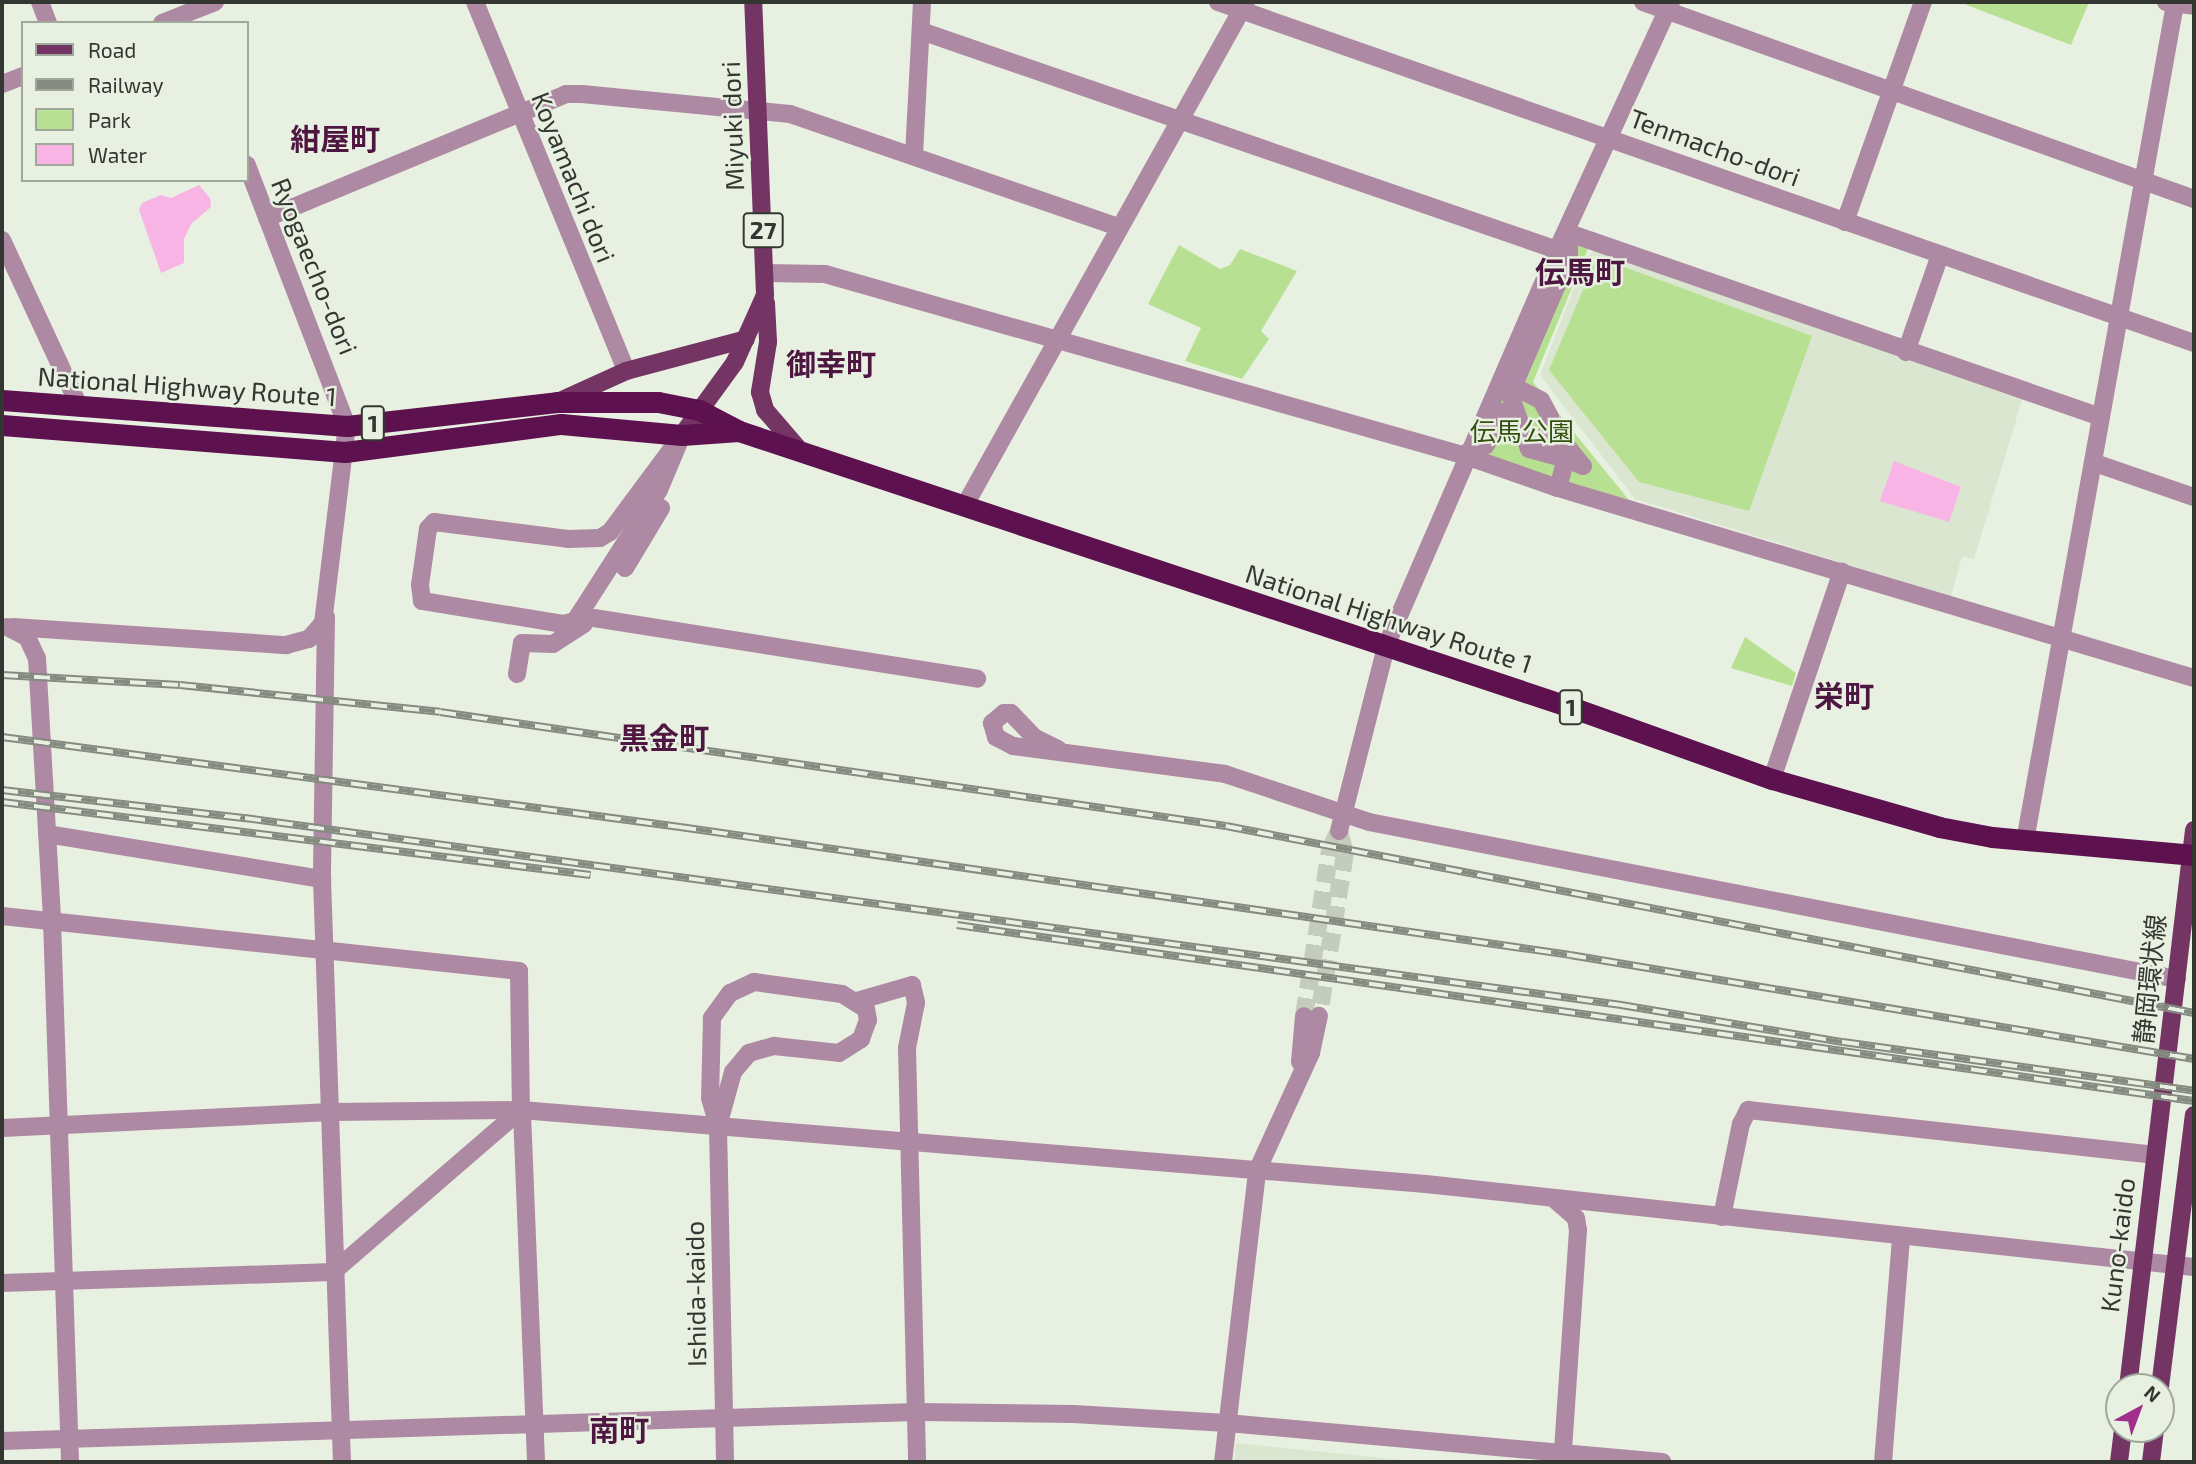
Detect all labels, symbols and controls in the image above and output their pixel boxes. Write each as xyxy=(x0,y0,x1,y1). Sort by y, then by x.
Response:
legend xyxy=(21,21,248,182)
text: Road xyxy=(88,37,136,62)
street label: Miyuki dori xyxy=(714,61,750,191)
text: Railway xyxy=(88,72,164,97)
street label: Koyamachi dori xyxy=(526,87,622,267)
street label: Tenmacho-dori xyxy=(1626,102,1804,192)
text: Park xyxy=(88,107,131,132)
district label: 紺屋町 xyxy=(290,120,380,156)
text: Water xyxy=(88,142,147,167)
street label: Ryogaecho-dori xyxy=(265,173,365,359)
road number: 27 xyxy=(742,210,784,250)
district label: 伝馬町 xyxy=(1535,253,1625,289)
district label: 御幸町 xyxy=(786,345,876,381)
street label: National Highway Route 1 xyxy=(36,360,338,412)
road number: 1 xyxy=(361,402,385,444)
park label: 伝馬公園 xyxy=(1470,415,1574,447)
street label: National Highway Route 1 xyxy=(1241,557,1537,679)
district label: 栄町 xyxy=(1814,677,1874,713)
road number: 1 xyxy=(1559,686,1583,728)
district label: 黒金町 xyxy=(619,719,709,755)
street label: 静岡環状線 xyxy=(2127,913,2171,1045)
street label: Kuno-kaido xyxy=(2093,1176,2141,1314)
street label: Ishida-kaido xyxy=(678,1221,712,1367)
north arrow xyxy=(2105,1373,2175,1443)
text: N xyxy=(2140,1380,2166,1406)
district label: 南町 xyxy=(589,1411,649,1447)

